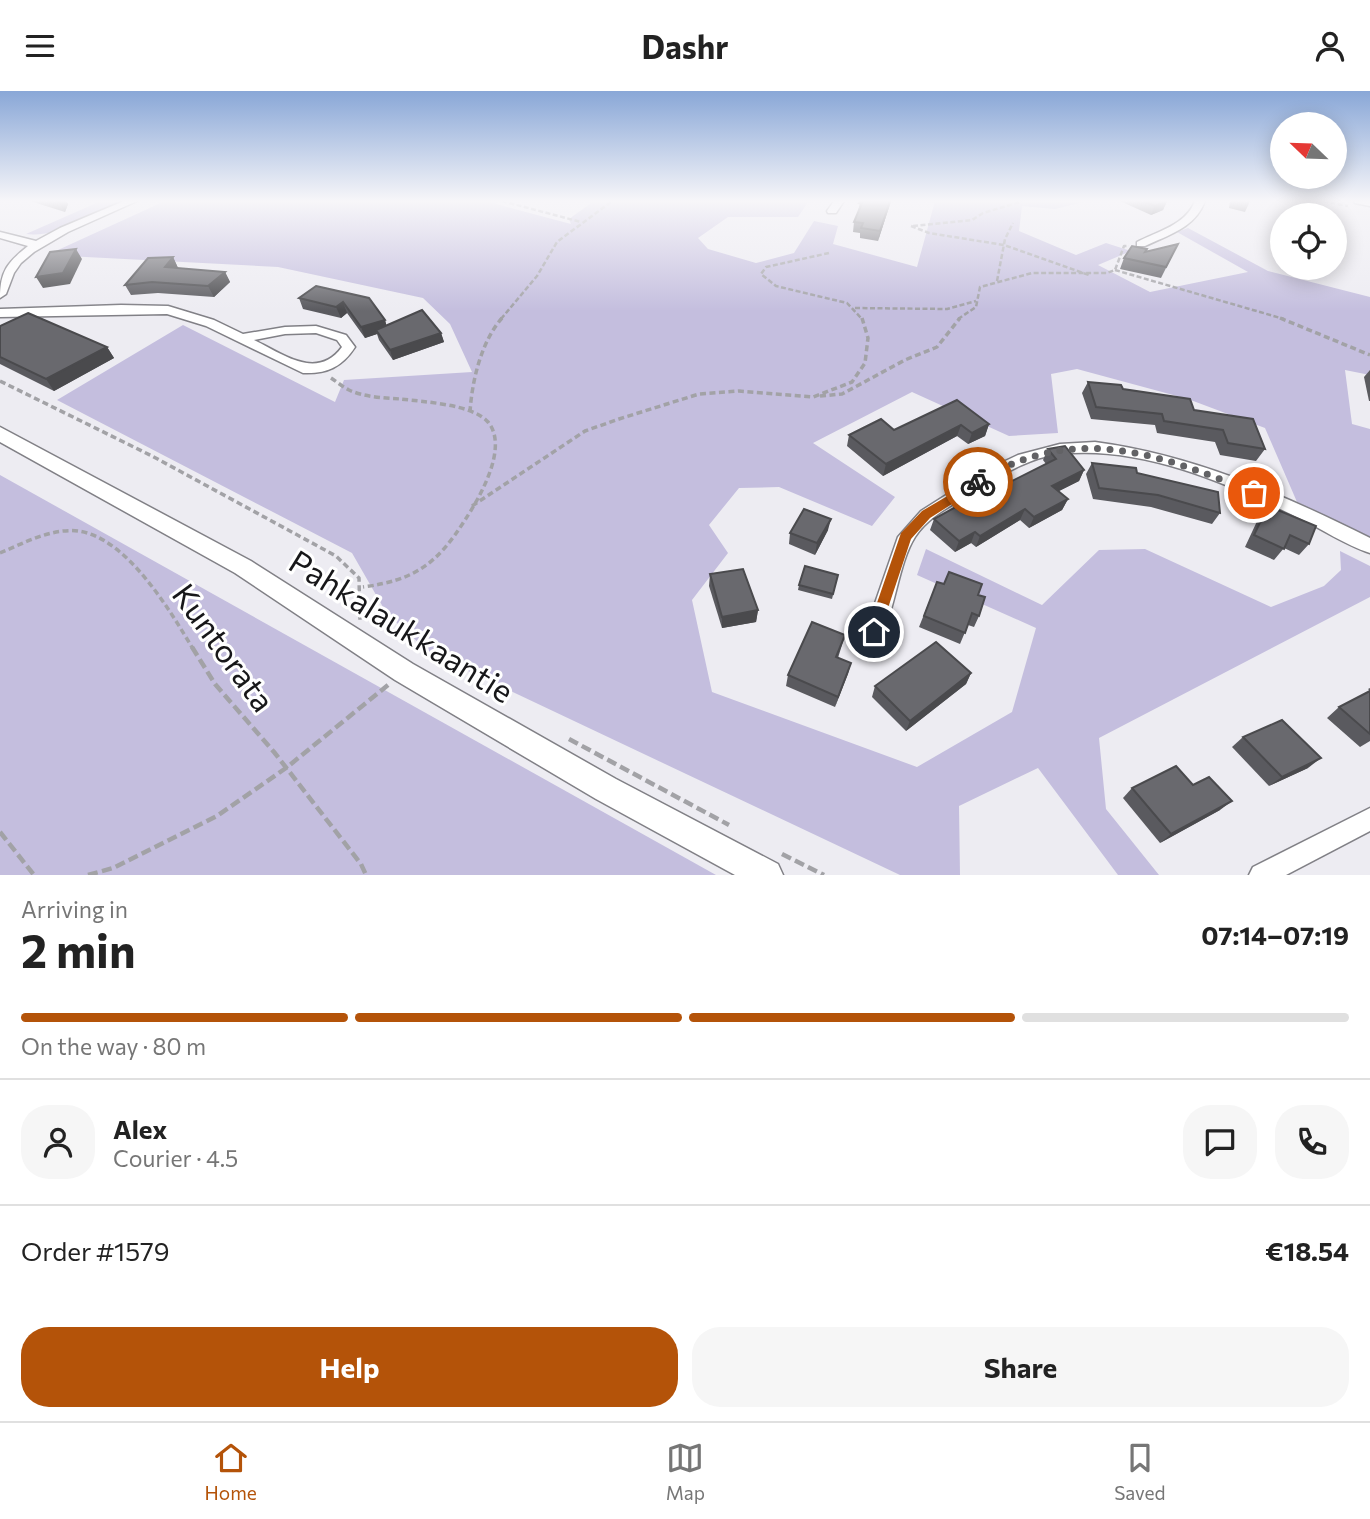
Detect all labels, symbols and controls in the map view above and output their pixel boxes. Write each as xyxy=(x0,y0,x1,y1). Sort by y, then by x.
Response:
text: Dashr xyxy=(642,26,728,66)
icon: menu xyxy=(21,27,59,65)
icon: person xyxy=(1311,27,1349,65)
north arrow xyxy=(1270,112,1348,189)
map controls xyxy=(1270,112,1347,280)
button: locate xyxy=(1270,203,1347,280)
courier xyxy=(943,447,1013,517)
icon: bike xyxy=(959,463,997,501)
pin xyxy=(1224,463,1284,523)
icon: bag xyxy=(1235,474,1273,512)
street label: Pahkalaukkaantie xyxy=(283,540,522,710)
street label: Kuntorata xyxy=(165,575,284,719)
pin xyxy=(844,602,904,662)
icon: home xyxy=(855,613,893,651)
text: Arriving in xyxy=(21,895,128,923)
text: 07:14–07:19 xyxy=(1201,919,1349,950)
text: 2 min xyxy=(21,921,136,977)
text: On the way · 80 m xyxy=(21,1032,206,1060)
button: person xyxy=(21,1105,95,1179)
button: chat xyxy=(1183,1105,1257,1179)
button: phone xyxy=(1275,1105,1349,1179)
text: Alex xyxy=(113,1113,167,1144)
text: Courier · 4.5 xyxy=(113,1144,238,1172)
text: Order #1579 xyxy=(21,1235,170,1266)
text: €18.54 xyxy=(1265,1235,1349,1266)
button: Help xyxy=(21,1327,678,1407)
button: Share xyxy=(692,1327,1349,1407)
tab: Home xyxy=(205,1439,257,1504)
tab: Map xyxy=(666,1439,705,1504)
tab: Saved xyxy=(1114,1439,1165,1504)

